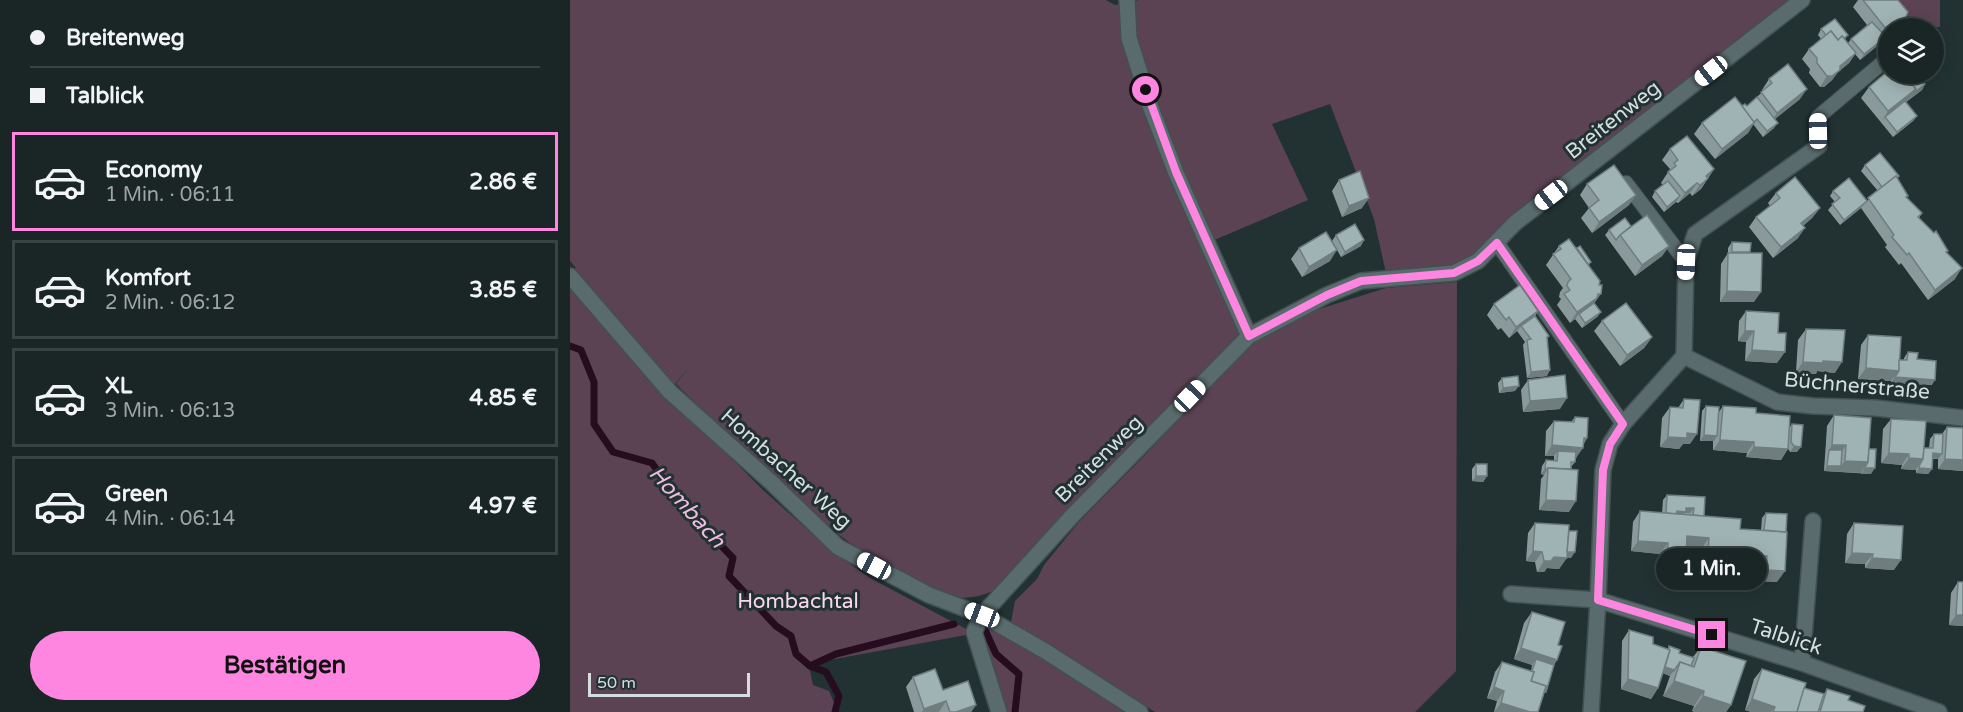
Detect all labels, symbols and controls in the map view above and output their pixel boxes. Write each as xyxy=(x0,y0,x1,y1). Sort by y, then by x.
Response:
map controls xyxy=(1878,18,1944,84)
button: layers xyxy=(1878,18,1944,84)
text: Breitenweg xyxy=(66,25,185,51)
car xyxy=(1691,53,1731,89)
street label: Breitenweg xyxy=(1561,75,1665,165)
route start xyxy=(1132,76,1159,103)
text: Talblick xyxy=(66,83,144,109)
car xyxy=(1809,113,1827,149)
icon: car xyxy=(33,155,87,209)
text: Economy xyxy=(105,157,202,183)
text: 2.86 € xyxy=(469,169,537,195)
car xyxy=(1531,177,1571,213)
text: 1 Min. · 06:11 xyxy=(105,183,235,207)
car xyxy=(1676,244,1696,280)
icon: car xyxy=(33,263,87,317)
text: Komfort xyxy=(105,265,191,291)
text: 3.85 € xyxy=(469,277,537,303)
text: 2 Min. · 06:12 xyxy=(105,291,235,315)
street label: Büchnerstraße xyxy=(1783,367,1931,405)
icon: car xyxy=(33,371,87,425)
text: XL xyxy=(105,373,132,399)
car xyxy=(1171,377,1209,415)
text: 4.85 € xyxy=(469,385,537,411)
text: 3 Min. · 06:13 xyxy=(105,399,235,423)
street label: Hombacher Weg xyxy=(715,404,857,534)
street label: Breitenweg xyxy=(1050,410,1148,508)
water label: Hombach xyxy=(643,461,731,554)
icon: car xyxy=(33,479,87,533)
text: Green xyxy=(105,481,168,507)
text: 4.97 € xyxy=(469,493,537,519)
text: 4 Min. · 06:14 xyxy=(105,507,235,531)
callout: 1 Min. xyxy=(1656,548,1768,590)
car xyxy=(854,550,894,582)
text: 1 Min. xyxy=(1682,557,1741,581)
park label: Hombachtal xyxy=(737,589,859,614)
car xyxy=(962,600,1002,630)
street label: Talblick xyxy=(1747,614,1825,660)
route end xyxy=(1698,621,1725,648)
button: Bestätigen xyxy=(30,631,540,700)
scale bar xyxy=(588,670,750,698)
text: 50 m xyxy=(597,673,636,693)

